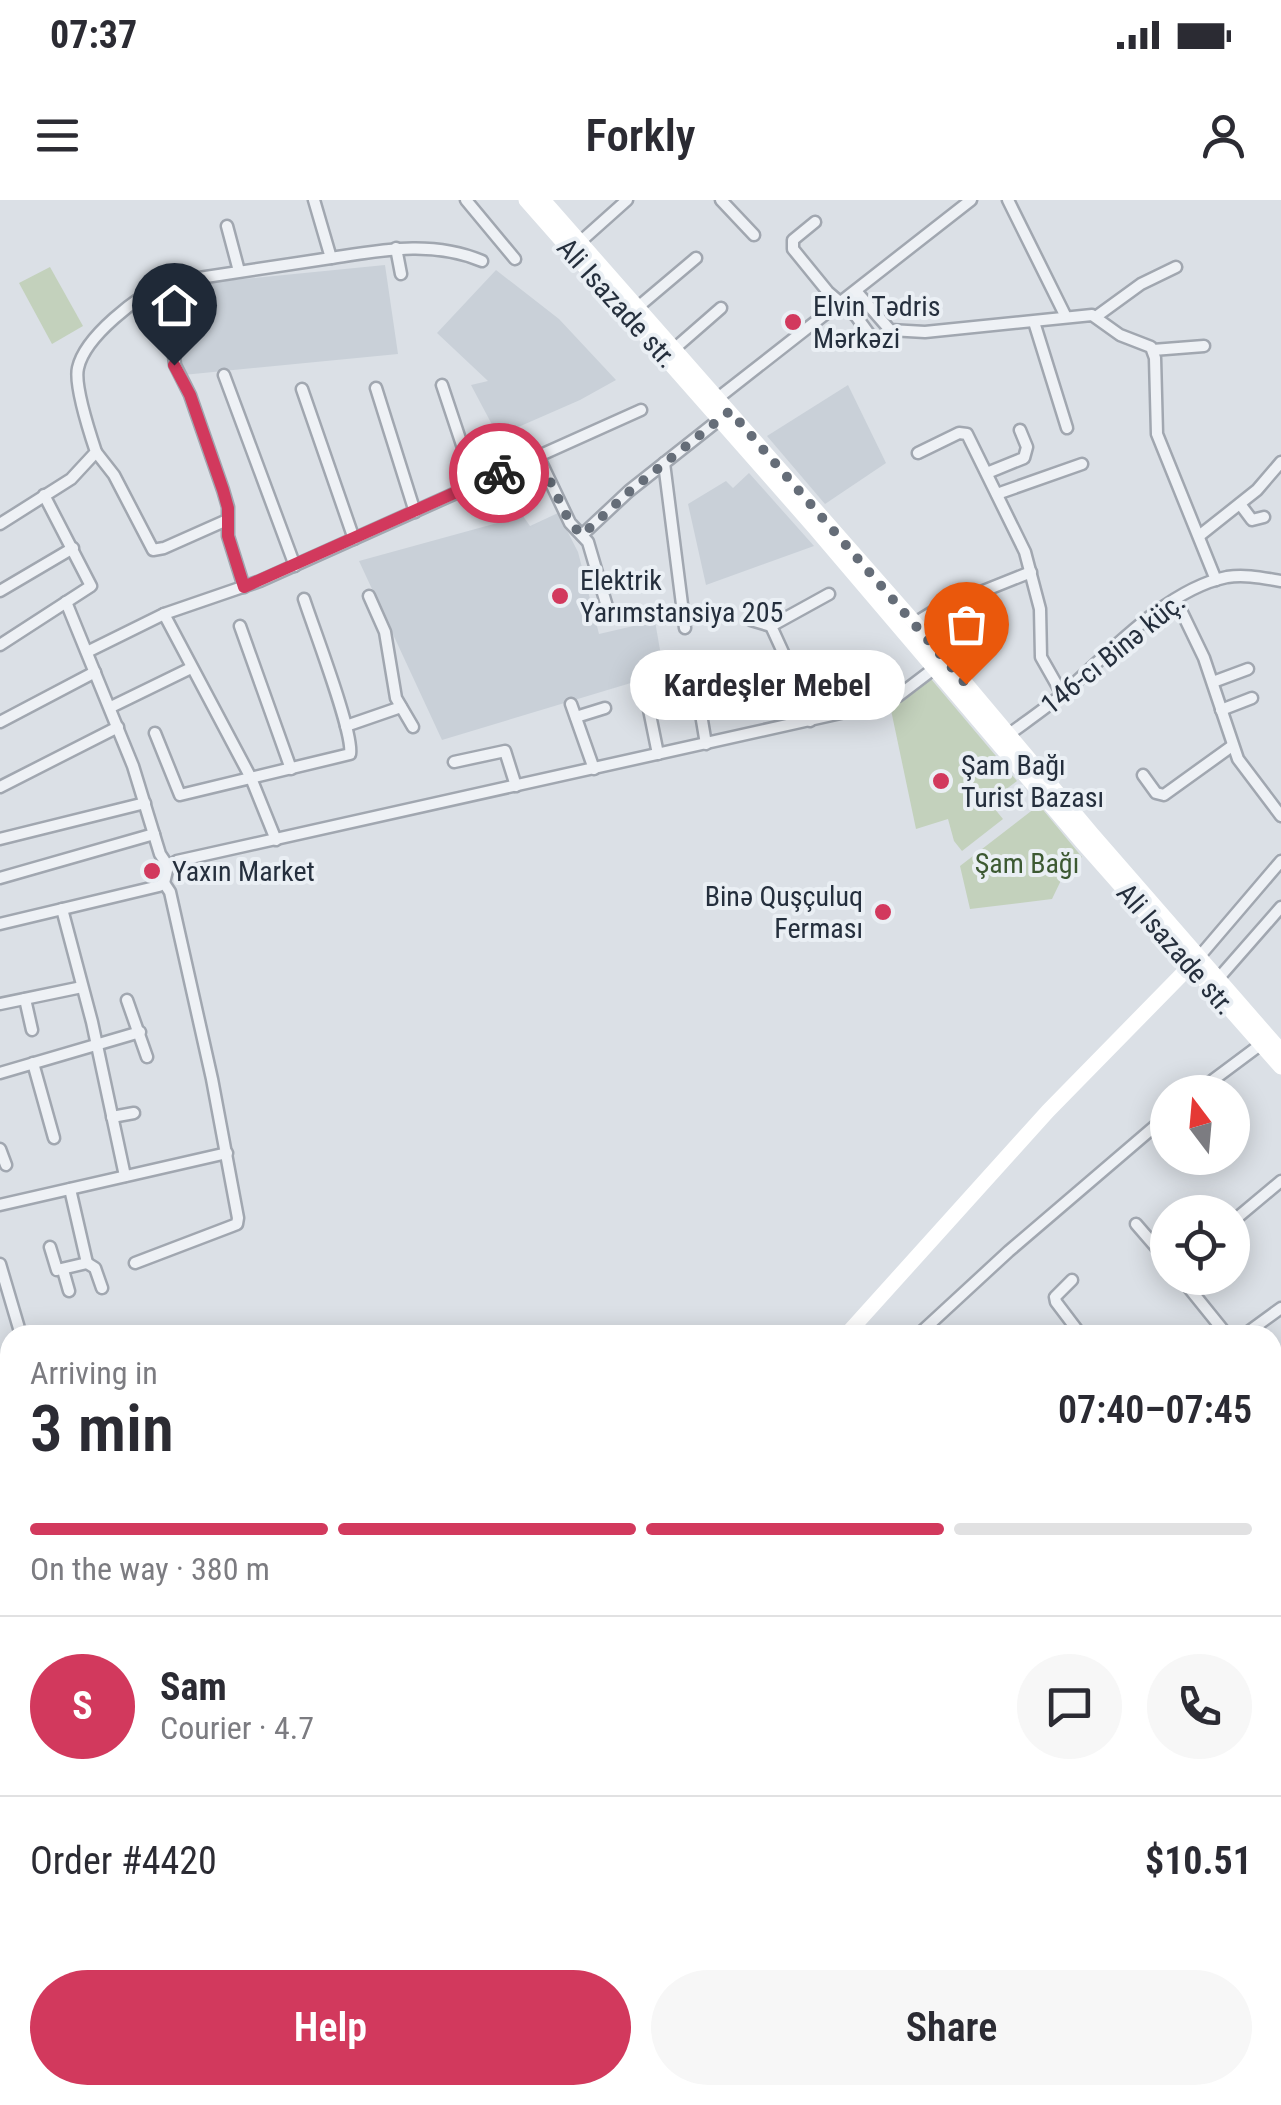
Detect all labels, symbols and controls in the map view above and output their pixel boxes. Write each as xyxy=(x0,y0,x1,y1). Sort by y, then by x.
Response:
text: 07:37 xyxy=(50,13,137,57)
icon: menu xyxy=(30,108,85,163)
icon: person xyxy=(1196,108,1251,163)
text: Forkly xyxy=(585,109,696,162)
street label: Ali Isazade str. xyxy=(550,231,684,375)
pin xyxy=(132,263,217,366)
icon: home xyxy=(147,278,202,333)
place label: Elvin Tədris Mərkəzi xyxy=(813,290,940,355)
marker: Elvin Tədris Mərkəzi xyxy=(782,311,804,333)
courier xyxy=(449,423,549,523)
icon: bike xyxy=(472,446,527,501)
place label: Elektrik Yarımstansiya 205 xyxy=(580,564,783,629)
pin xyxy=(924,582,1009,685)
marker: Elektrik Yarımstansiya 205 xyxy=(549,585,571,607)
street label: 146-cı Binə küç. xyxy=(1034,585,1192,721)
icon: bag xyxy=(939,597,994,652)
callout: Kardeşler Mebel xyxy=(631,649,906,719)
text: Kardeşler Mebel xyxy=(664,666,871,704)
place label: Şam Bağı Turist Bazası xyxy=(961,749,1104,814)
marker: Şam Bağı Turist Bazası xyxy=(930,770,952,792)
park label: Şam Bağı xyxy=(975,847,1079,880)
place label: Yaxın Market xyxy=(172,855,315,888)
marker: Yaxın Market xyxy=(141,860,163,882)
street label: Ali Isazade str. xyxy=(1110,877,1242,1021)
place label: Binə Quşçuluq Ferması xyxy=(705,880,863,945)
marker: Binə Quşçuluq Ferması xyxy=(872,901,894,923)
north arrow xyxy=(1150,1075,1250,1175)
map controls xyxy=(1150,1075,1250,1295)
button: locate xyxy=(1150,1195,1250,1295)
text: Arriving in xyxy=(30,1354,158,1392)
text: 07:40–07:45 xyxy=(1058,1388,1252,1432)
text: 3 min xyxy=(30,1391,174,1467)
text: On the way · 380 m xyxy=(30,1550,270,1588)
button: chat xyxy=(1017,1654,1122,1759)
button: phone xyxy=(1147,1654,1252,1759)
text: Sam xyxy=(160,1665,227,1709)
text: S xyxy=(72,1684,93,1728)
text: Courier · 4.7 xyxy=(160,1709,314,1747)
text: Order #4420 xyxy=(30,1839,217,1883)
text: $10.51 xyxy=(1145,1839,1252,1883)
button: Help xyxy=(30,1970,631,2085)
button: Share xyxy=(651,1970,1252,2085)

